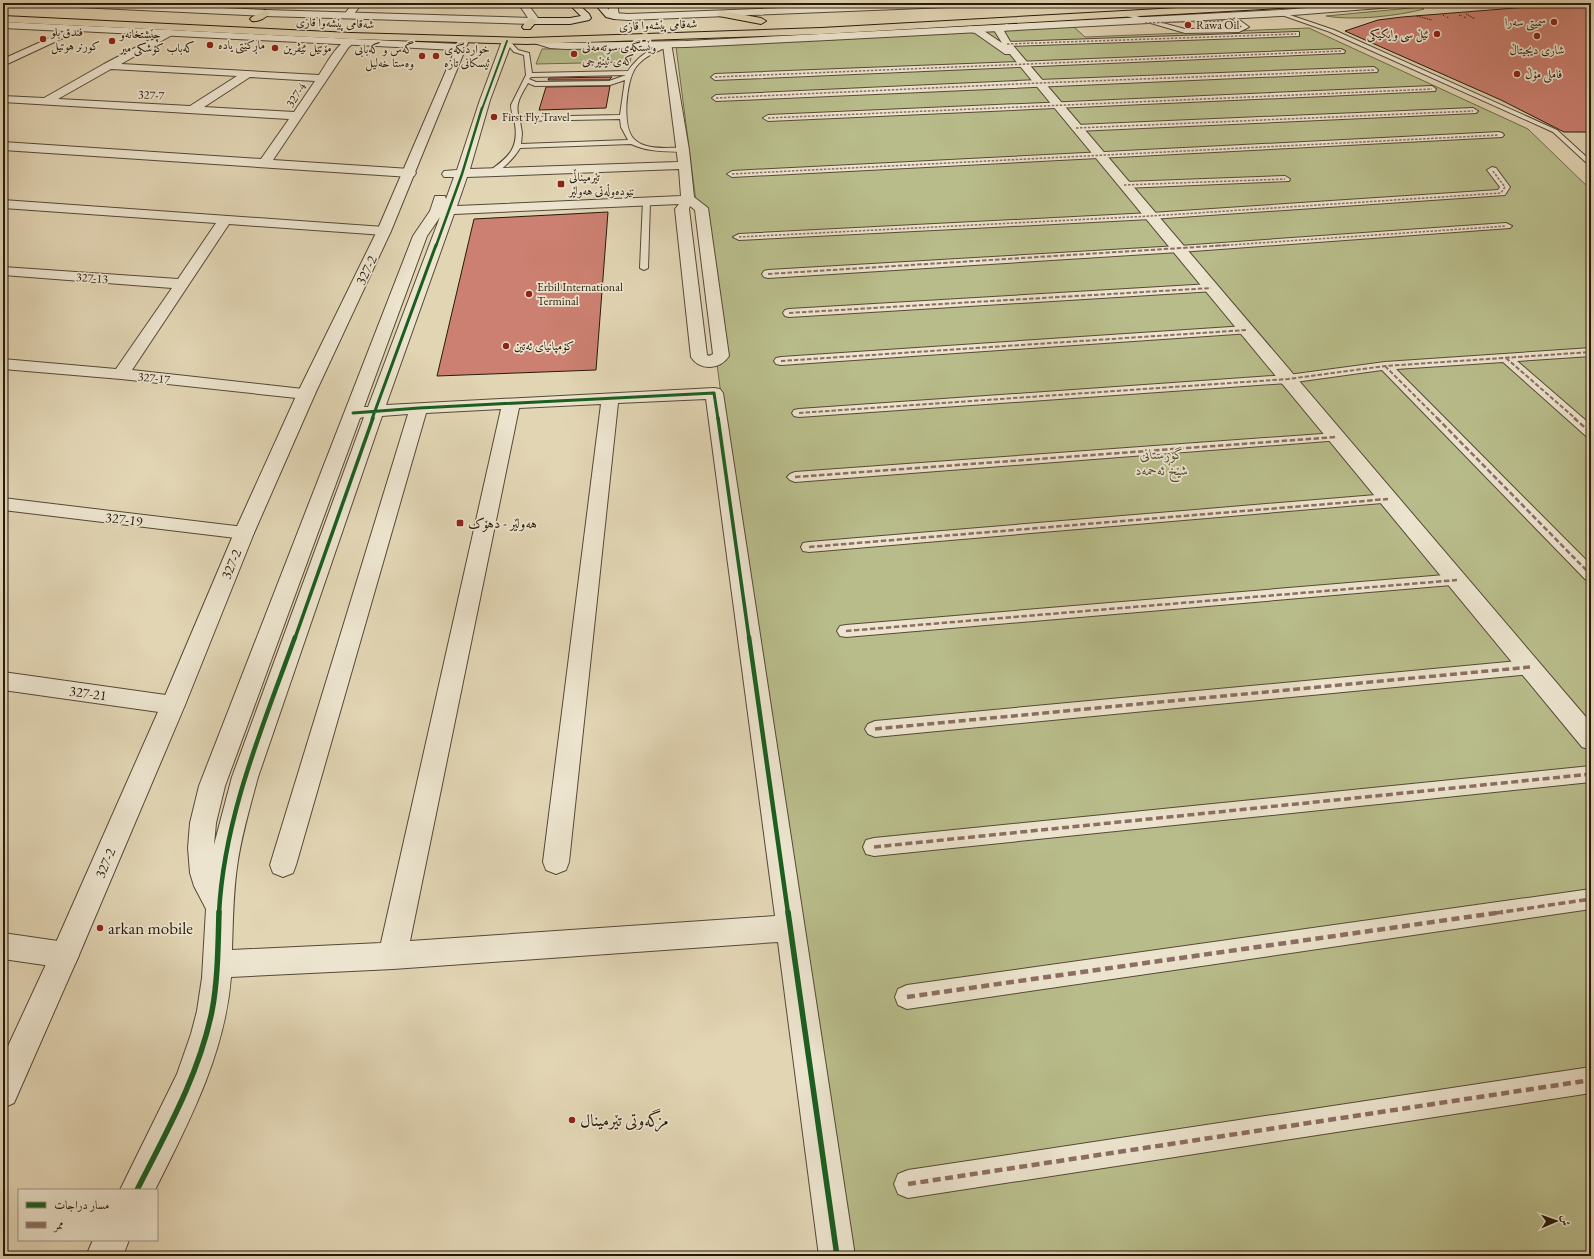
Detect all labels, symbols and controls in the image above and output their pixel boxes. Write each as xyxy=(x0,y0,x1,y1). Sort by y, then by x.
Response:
street label: شەقامی پێشەوا قازی xyxy=(296,14,375,32)
place label: سمیتی سەرا xyxy=(1505,14,1546,31)
street label: شەقامی پێشەوا قازی xyxy=(619,16,698,34)
place label: Rawa Oil xyxy=(1196,17,1239,33)
marker: سمیتی سەرا xyxy=(1549,17,1559,27)
marker: Rawa Oil xyxy=(1183,20,1193,30)
place label: فندق بلو كورنر هوتيل xyxy=(49,24,100,55)
place label: چێشتخانەو کەباب کۆشکی میر xyxy=(118,26,195,57)
place label: ئێڵ سی وایکیکی xyxy=(1367,26,1429,43)
marker: ئێڵ سی وایکیکی xyxy=(1432,29,1442,39)
marker: شاری دیجیتاڵ xyxy=(1532,31,1542,41)
marker: فندق بلو كورنر هوتيل xyxy=(38,34,48,44)
marker: چێشتخانەو کەباب کۆشکی میر xyxy=(107,36,117,46)
place label: ماڕکێتی یادە xyxy=(218,37,265,55)
place label: وێستگەی سوتەمەنی کەی ئینێرجی xyxy=(582,39,656,69)
marker: ماڕکێتی یادە xyxy=(205,40,215,50)
place label: مۆتێل ئێڤرین xyxy=(283,40,332,57)
place label: گەس و کەبابی وەستا خەلیل xyxy=(354,40,414,72)
place label: خواردنگەی ئیسکانی تازە xyxy=(444,41,491,71)
place label: شاری دیجیتاڵ xyxy=(1510,42,1565,58)
marker: مۆتێل ئێڤرین xyxy=(270,43,280,53)
marker: وێستگەی سوتەمەنی کەی ئینێرجی xyxy=(569,49,579,59)
marker: گەس و کەبابی وەستا خەلیل xyxy=(417,51,427,61)
marker: خواردنگەی ئیسکانی تازە xyxy=(431,51,441,61)
place label: فاملی مۆڵ xyxy=(1525,66,1562,83)
marker: فاملی مۆڵ xyxy=(1512,69,1522,79)
street label: 327-4 xyxy=(282,79,310,110)
street label: 327-7 xyxy=(137,86,165,104)
place label: First Fly Travel xyxy=(502,109,570,125)
marker: First Fly Travel xyxy=(489,112,499,122)
place label: تێرمیناڵی نێودەوڵەتی هەولێر xyxy=(567,169,634,199)
marker: تێرمیناڵی نێودەوڵەتی هەولێر xyxy=(556,179,566,189)
street label: 327-2 xyxy=(351,252,381,288)
street label: 327-13 xyxy=(75,269,109,287)
place label: Erbil International Terminal xyxy=(537,279,623,309)
marker: Erbil International Terminal xyxy=(524,289,534,299)
place label: کۆمپانیای ئەتین xyxy=(514,338,574,354)
marker: کۆمپانیای ئەتین xyxy=(501,341,511,351)
street label: 327-17 xyxy=(137,368,171,388)
park label: گۆڕستانی شێخ ئەحمەد xyxy=(1136,445,1188,483)
street label: 327-19 xyxy=(104,508,144,530)
place label: هەولێر - دهۆک xyxy=(468,514,537,532)
marker: هەولێر - دهۆک xyxy=(455,518,465,528)
street label: 327-2 xyxy=(217,546,245,582)
street label: 327-21 xyxy=(68,681,108,705)
street label: 327-2 xyxy=(91,845,119,881)
place label: arkan mobile xyxy=(108,917,193,939)
marker: arkan mobile xyxy=(95,923,105,933)
place label: مزگەوتی تێرمینال xyxy=(580,1108,669,1132)
marker: مزگەوتی تێرمینال xyxy=(567,1115,577,1125)
legend xyxy=(18,1189,158,1241)
text: مسار دراجات xyxy=(54,1197,109,1213)
north arrow xyxy=(1536,1201,1576,1241)
text: ش xyxy=(1559,1215,1573,1226)
text: ممر xyxy=(52,1217,64,1233)

